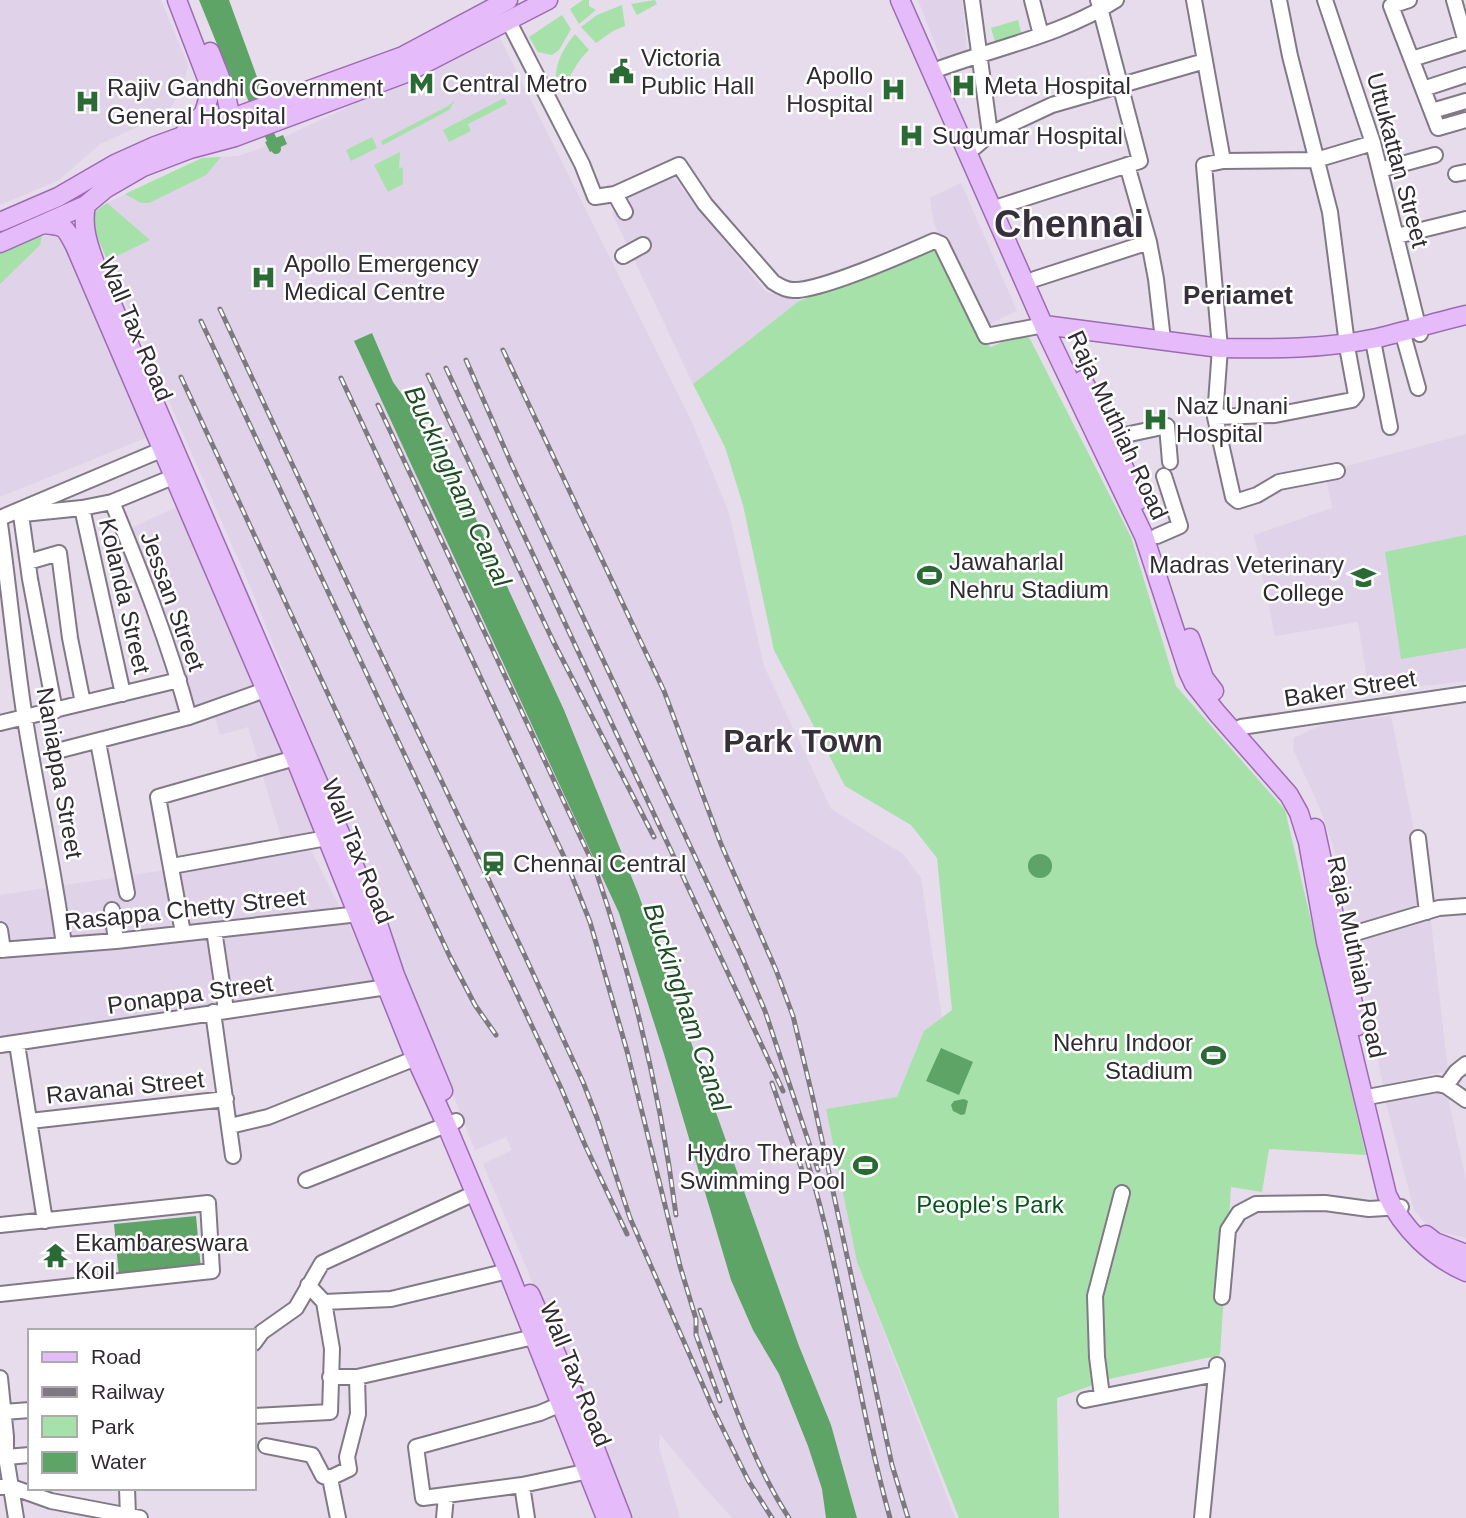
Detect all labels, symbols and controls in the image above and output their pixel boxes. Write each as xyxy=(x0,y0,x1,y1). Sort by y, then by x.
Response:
place label: Victoria Public Hall xyxy=(641,44,754,99)
public building icon: Victoria Public Hall xyxy=(607,57,635,85)
place label: Apollo Hospital xyxy=(786,62,873,117)
metro station icon: Central Metro xyxy=(408,69,436,97)
place label: Central Metro xyxy=(442,70,587,97)
street label: Uttukattan Street xyxy=(1362,70,1434,251)
hospital icon: Meta Hospital xyxy=(950,71,978,99)
place label: Meta Hospital xyxy=(984,72,1131,99)
place label: Rajiv Gandhi Government General Hospital xyxy=(107,74,383,129)
hospital icon: Apollo Hospital xyxy=(879,75,907,103)
hospital icon: Rajiv Gandhi Government General Hospital xyxy=(73,87,101,115)
hospital icon: Sugumar Hospital xyxy=(898,121,926,149)
place label: Sugumar Hospital xyxy=(932,122,1123,149)
district label: Chennai xyxy=(994,203,1144,245)
place label: Apollo Emergency Medical Centre xyxy=(284,250,479,305)
street label: Wall Tax Road xyxy=(94,253,178,405)
hospital icon: Apollo Emergency Medical Centre xyxy=(250,263,278,291)
district label: Periamet xyxy=(1183,280,1293,310)
street label: Raja Muthiah Road xyxy=(1062,326,1174,524)
water label: Buckingham Canal xyxy=(398,381,518,592)
place label: Naz Unani Hospital xyxy=(1176,392,1288,447)
hospital icon: Naz Unani Hospital xyxy=(1142,405,1170,433)
street label: Kolanda Street xyxy=(94,516,156,677)
street label: Jessan Street xyxy=(135,527,211,675)
place label: Jawaharlal Nehru Stadium xyxy=(949,548,1109,603)
place label: Madras Veterinary College xyxy=(1149,551,1344,606)
sports icon: Jawaharlal Nehru Stadium xyxy=(915,561,943,589)
school or university icon: Madras Veterinary College xyxy=(1350,564,1378,592)
street label: Baker Street xyxy=(1282,664,1418,712)
street label: Naniappa Street xyxy=(32,685,88,861)
district label: Park Town xyxy=(723,723,883,759)
street label: Wall Tax Road xyxy=(317,775,399,927)
station icon: Chennai Central xyxy=(479,849,507,877)
place label: Chennai Central xyxy=(513,850,686,877)
street label: Raja Muthiah Road xyxy=(1322,854,1392,1060)
street label: Rasappa Chetty Street xyxy=(63,883,307,935)
water label: Buckingham Canal xyxy=(637,899,737,1116)
street label: Ponappa Street xyxy=(106,969,275,1019)
place label: Nehru Indoor Stadium xyxy=(1053,1029,1193,1084)
sports icon: Nehru Indoor Stadium xyxy=(1199,1042,1227,1070)
street label: Ravanai Street xyxy=(45,1065,206,1109)
place label: Hydro Therapy Swimming Pool xyxy=(680,1139,845,1194)
sports icon: Hydro Therapy Swimming Pool xyxy=(851,1152,879,1180)
park label: People's Park xyxy=(916,1191,1065,1218)
place label: Ekambareswara Koil xyxy=(75,1229,249,1284)
temple icon: Ekambareswara Koil xyxy=(41,1242,69,1270)
street label: Wall Tax Road xyxy=(535,1298,617,1450)
legend xyxy=(28,1329,256,1490)
text: Road xyxy=(91,1345,141,1368)
text: Railway xyxy=(91,1380,165,1403)
text: Park xyxy=(91,1415,135,1438)
text: Water xyxy=(91,1450,146,1473)

